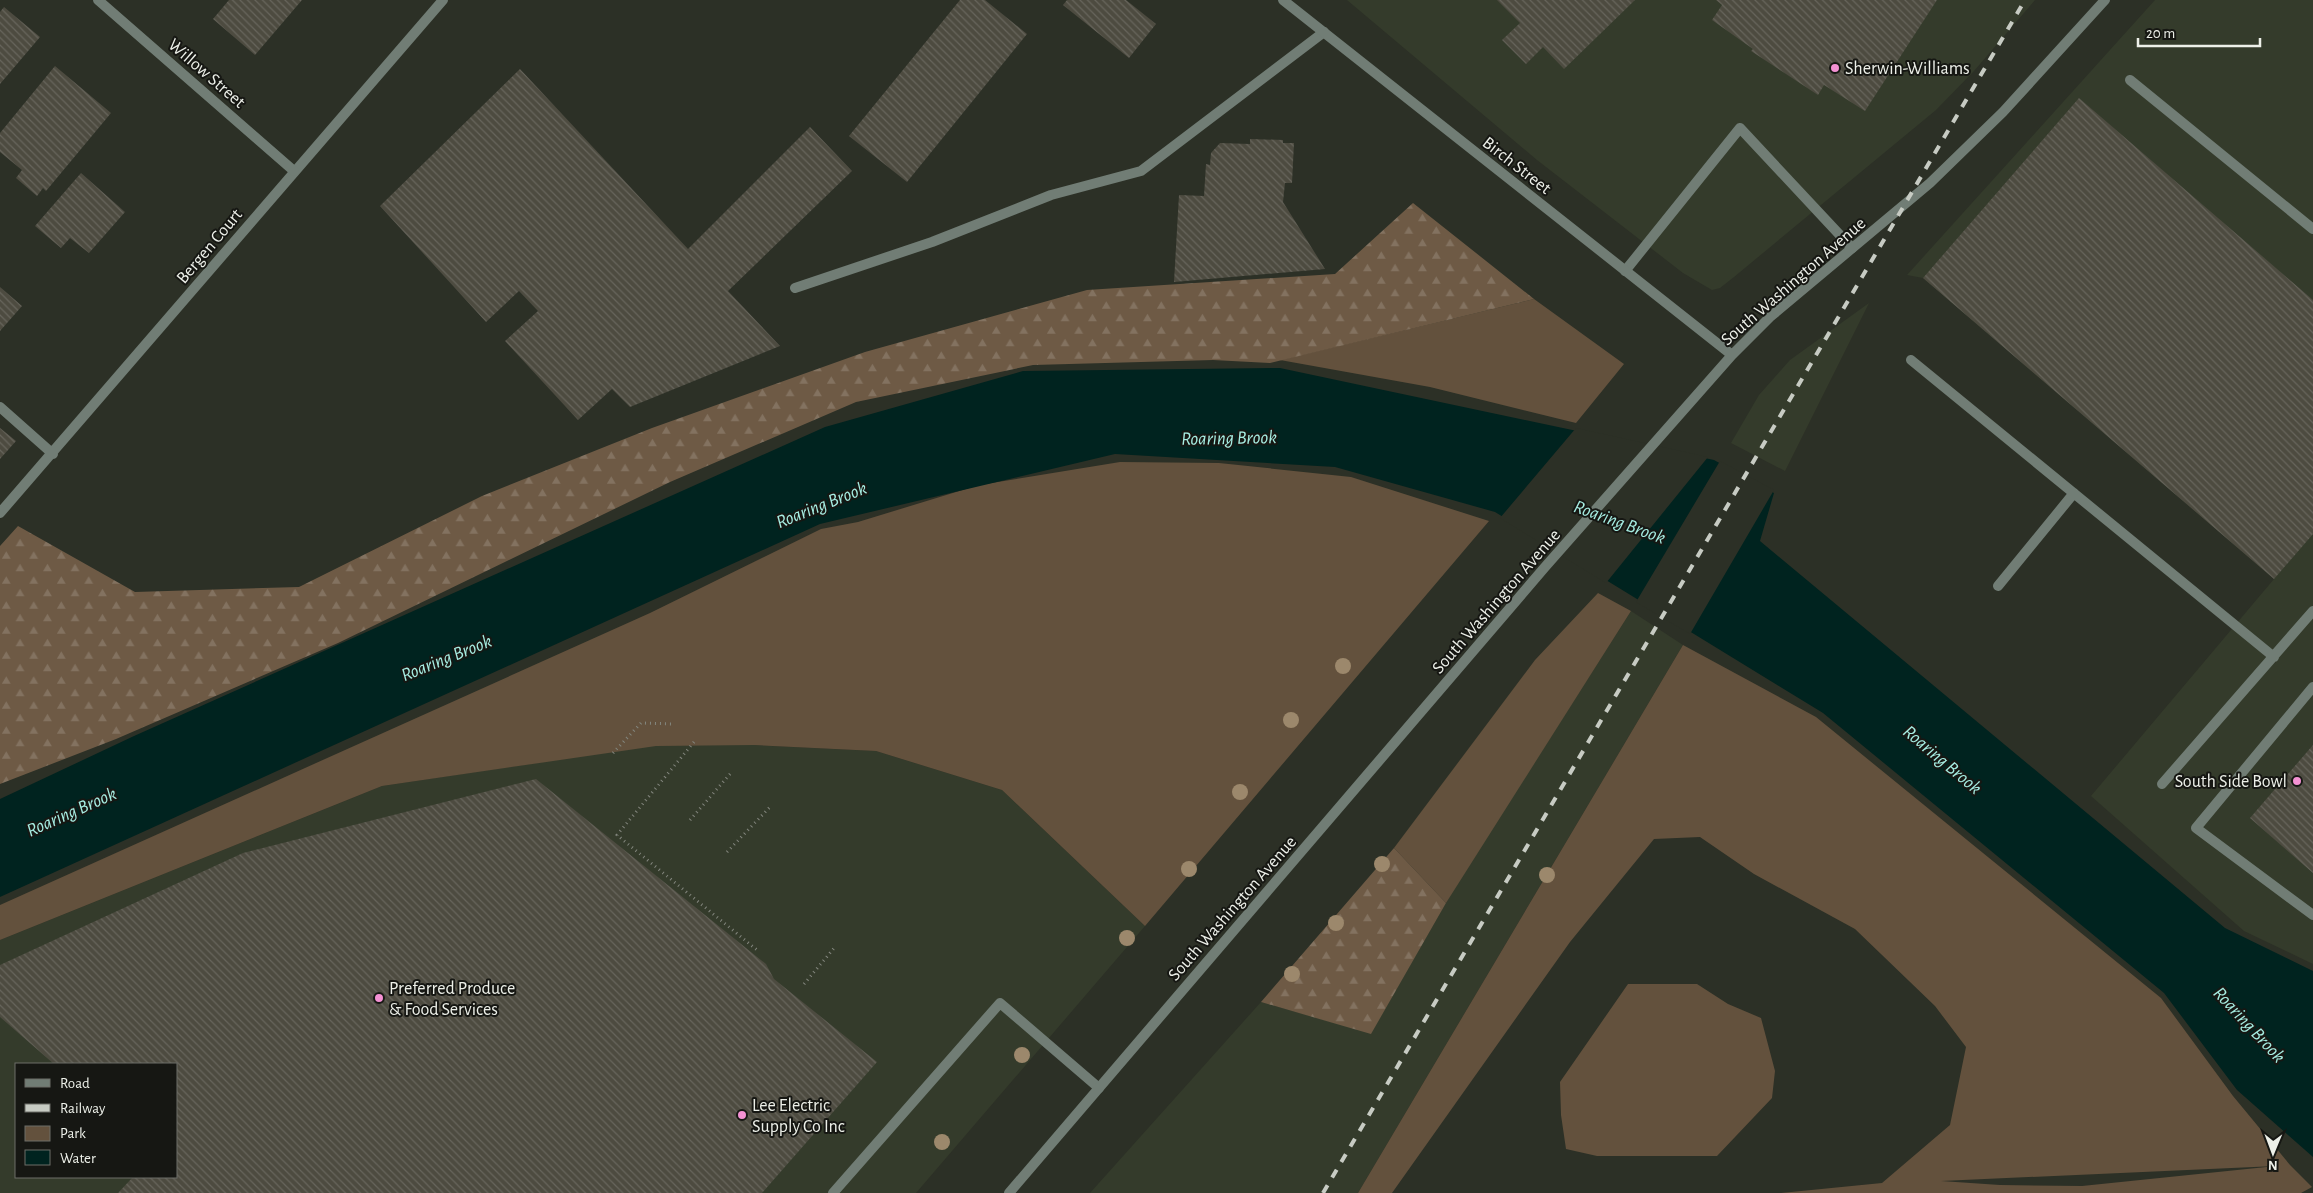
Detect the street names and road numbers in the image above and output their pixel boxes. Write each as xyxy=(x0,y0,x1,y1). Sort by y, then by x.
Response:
street label: Willow Street xyxy=(164,36,248,112)
street label: Birch Street xyxy=(1479,134,1554,198)
street label: Bergen Court xyxy=(174,206,246,287)
street label: South Washington Avenue xyxy=(1718,214,1869,349)
street label: South Washington Avenue xyxy=(1429,526,1564,677)
street label: South Washington Avenue xyxy=(1165,833,1300,984)

